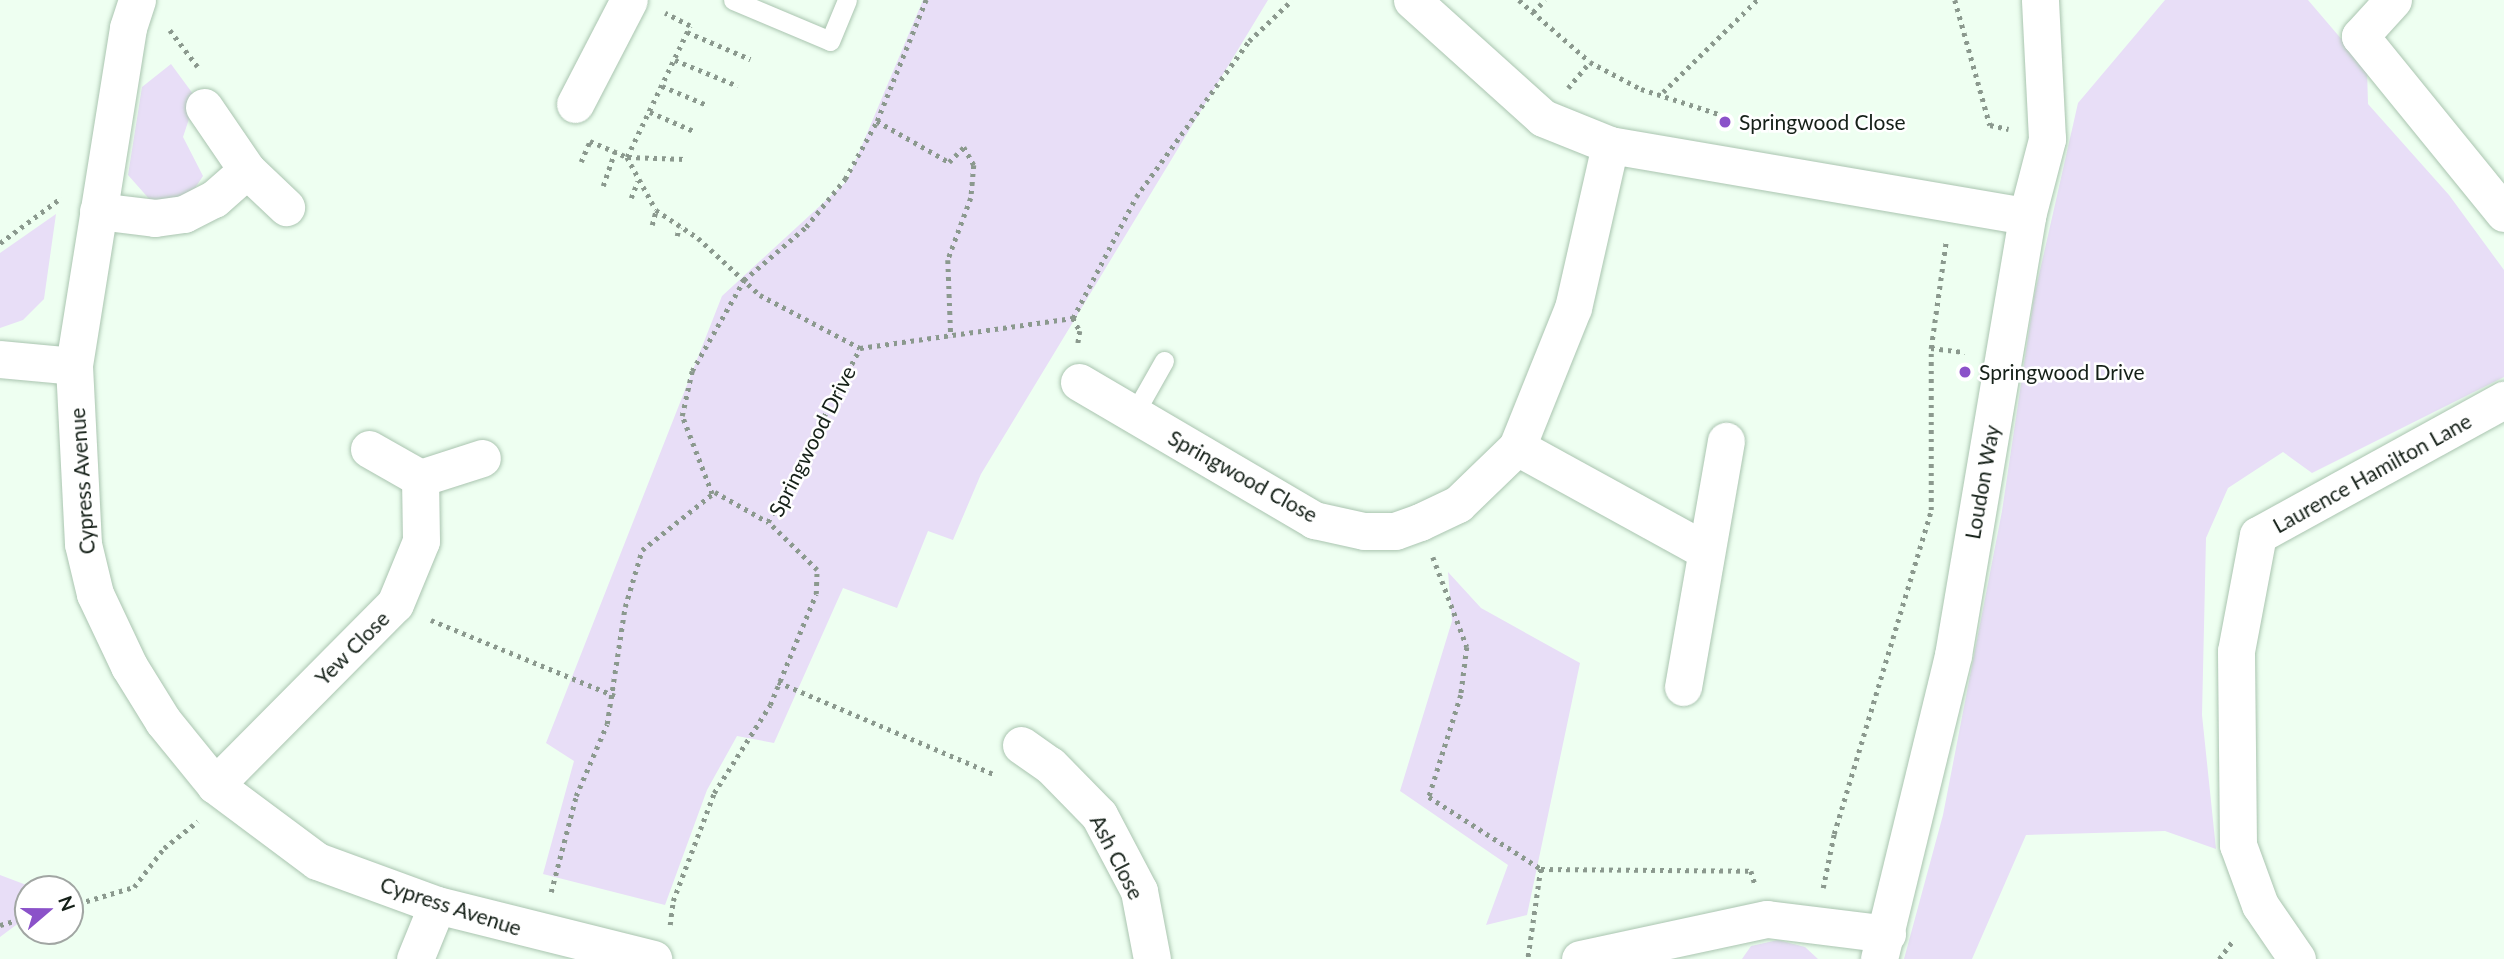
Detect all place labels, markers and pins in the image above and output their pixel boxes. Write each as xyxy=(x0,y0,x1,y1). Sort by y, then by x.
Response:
place label: Springwood Close xyxy=(1739,109,1906,135)
marker: Springwood Close xyxy=(1717,114,1733,130)
place label: Springwood Drive xyxy=(1979,359,2145,385)
marker: Springwood Drive xyxy=(1957,364,1973,380)

